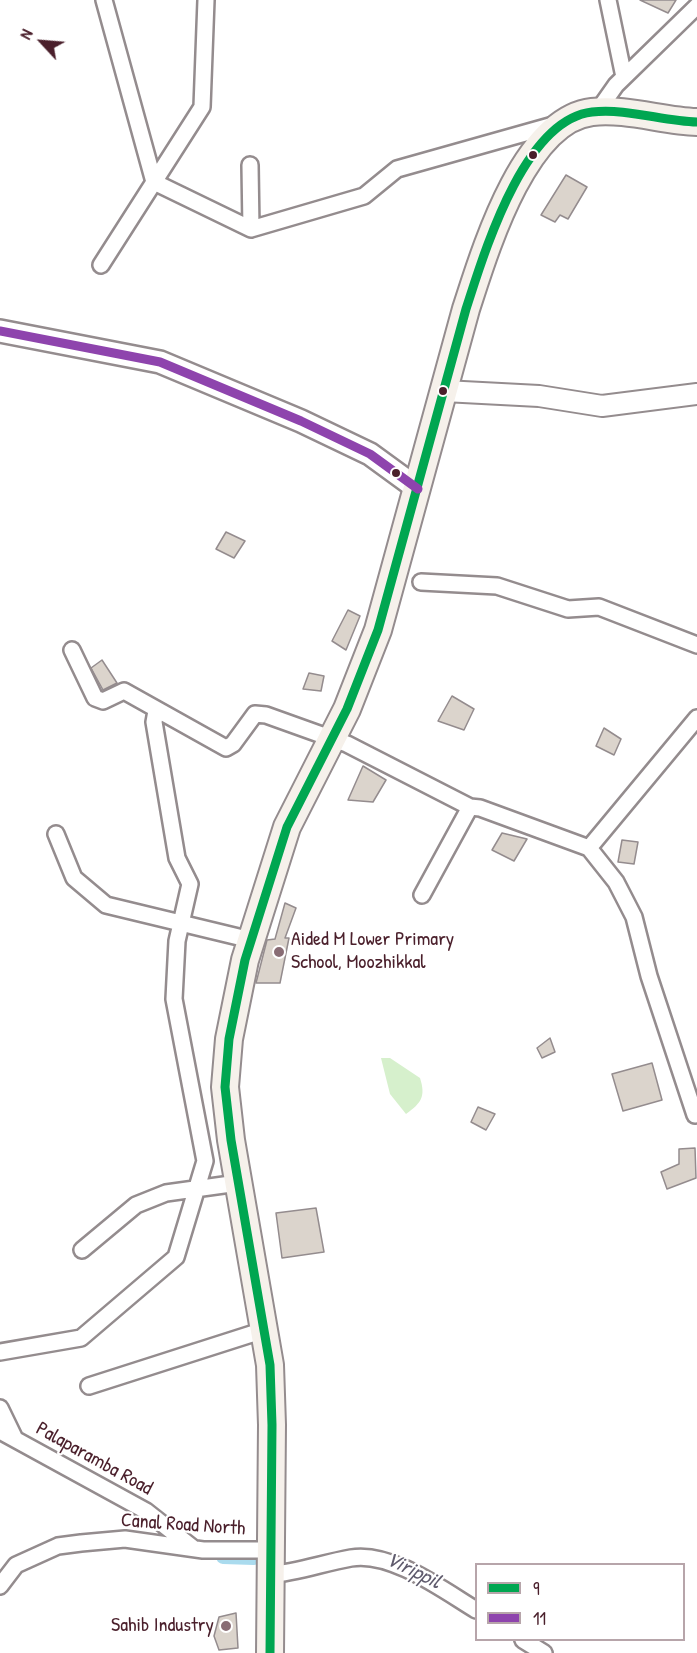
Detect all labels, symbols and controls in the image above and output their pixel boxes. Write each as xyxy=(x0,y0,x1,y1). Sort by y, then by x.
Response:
north arrow xyxy=(12,12,72,72)
text: N xyxy=(14,25,38,43)
unlabelled marker xyxy=(527,149,539,161)
unlabelled marker xyxy=(437,385,449,397)
unlabelled marker xyxy=(390,467,402,479)
place label: Aided M Lower Primary School, Moozhikkal xyxy=(291,928,454,975)
marker: Aided M Lower Primary School, Moozhikkal xyxy=(272,945,286,959)
street label: Palaparamba Road xyxy=(31,1417,157,1501)
street label: Canal Road North xyxy=(120,1509,246,1541)
water label: Virippil xyxy=(382,1547,444,1595)
legend xyxy=(475,1563,685,1641)
text: 9 xyxy=(533,1576,540,1601)
text: 11 xyxy=(533,1606,546,1631)
place label: Sahib Industry xyxy=(111,1614,214,1638)
marker: Sahib Industry xyxy=(219,1619,233,1633)

